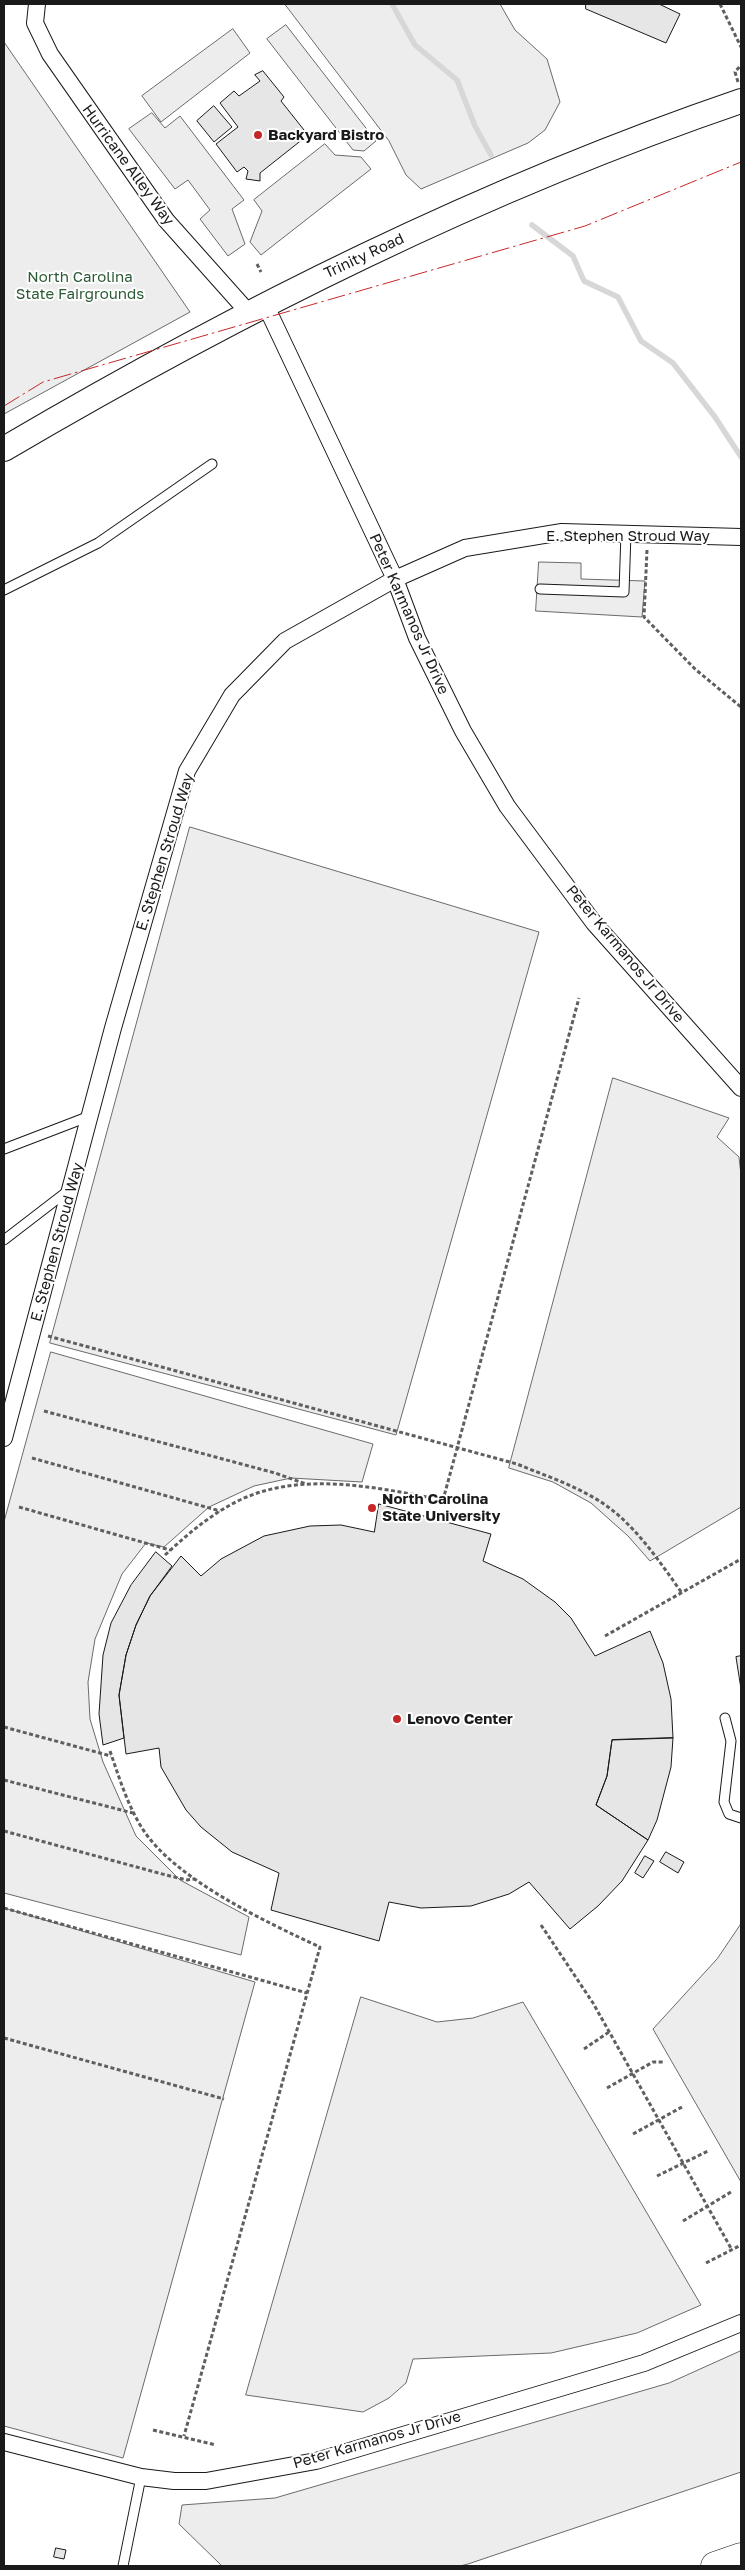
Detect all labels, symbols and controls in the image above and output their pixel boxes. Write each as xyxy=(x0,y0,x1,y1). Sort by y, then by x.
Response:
street label: Hurricane Alley Way xyxy=(78,101,178,229)
place label: Backyard Bistro xyxy=(268,126,384,144)
marker: Backyard Bistro xyxy=(252,129,264,141)
street label: Trinity Road xyxy=(321,230,407,282)
park label: North Carolina State Fairgrounds xyxy=(16,268,144,303)
street label: E. Stephen Stroud Way xyxy=(546,527,710,545)
street label: Peter Karmanos Jr Drive xyxy=(365,531,453,697)
street label: E. Stephen Stroud Way xyxy=(132,771,198,933)
street label: Peter Karmanos Jr Drive xyxy=(562,882,688,1026)
street label: E. Stephen Stroud Way xyxy=(27,1160,87,1324)
place label: North Carolina State University xyxy=(382,1490,500,1525)
marker: North Carolina State University xyxy=(366,1502,378,1514)
place label: Lenovo Center xyxy=(407,1710,513,1728)
marker: Lenovo Center xyxy=(391,1713,403,1725)
street label: Peter Karmanos Jr Drive xyxy=(291,2407,463,2473)

